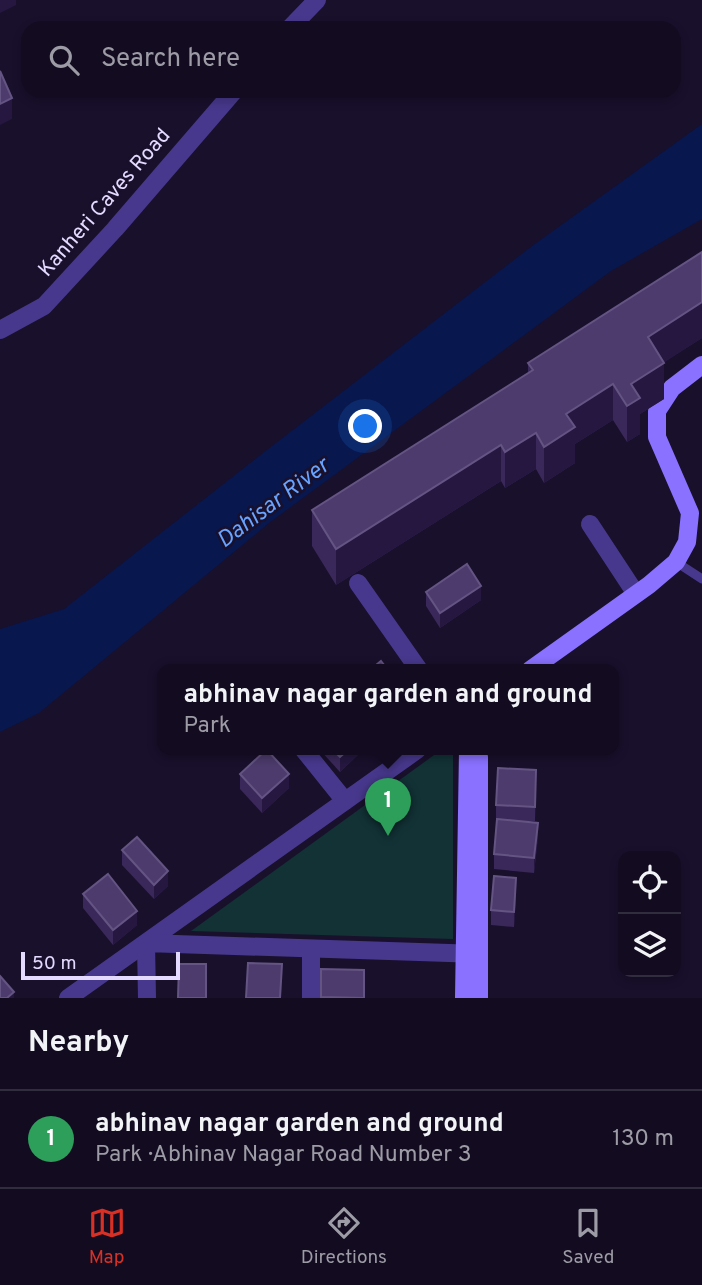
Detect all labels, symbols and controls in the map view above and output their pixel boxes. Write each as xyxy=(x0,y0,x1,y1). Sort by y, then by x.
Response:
search box xyxy=(21,21,681,98)
icon: search xyxy=(45,41,83,79)
text: Search here xyxy=(101,43,240,76)
street label: Kanheri Caves Road xyxy=(33,123,177,283)
your location xyxy=(348,409,382,443)
water label: Dahisar River xyxy=(212,451,338,556)
popup xyxy=(157,664,619,755)
text: abhinav nagar garden and ground xyxy=(184,679,592,712)
text: Park xyxy=(184,712,231,741)
pin: 1 xyxy=(365,778,411,836)
map controls xyxy=(618,851,681,977)
button: locate xyxy=(618,851,681,914)
button: layers xyxy=(618,914,681,977)
scale bar xyxy=(21,949,180,981)
text: 50 m xyxy=(32,952,77,976)
text: Nearby xyxy=(28,1025,129,1062)
text: abhinav nagar garden and ground xyxy=(95,1108,504,1141)
text: 1 xyxy=(46,1125,56,1154)
text: 130 m xyxy=(612,1125,674,1154)
text: Park · Abhinav Nagar Road Number 3 xyxy=(95,1141,472,1170)
tab: Map xyxy=(88,1204,126,1270)
tab: Directions xyxy=(301,1204,387,1270)
tab: Saved xyxy=(562,1204,614,1270)

